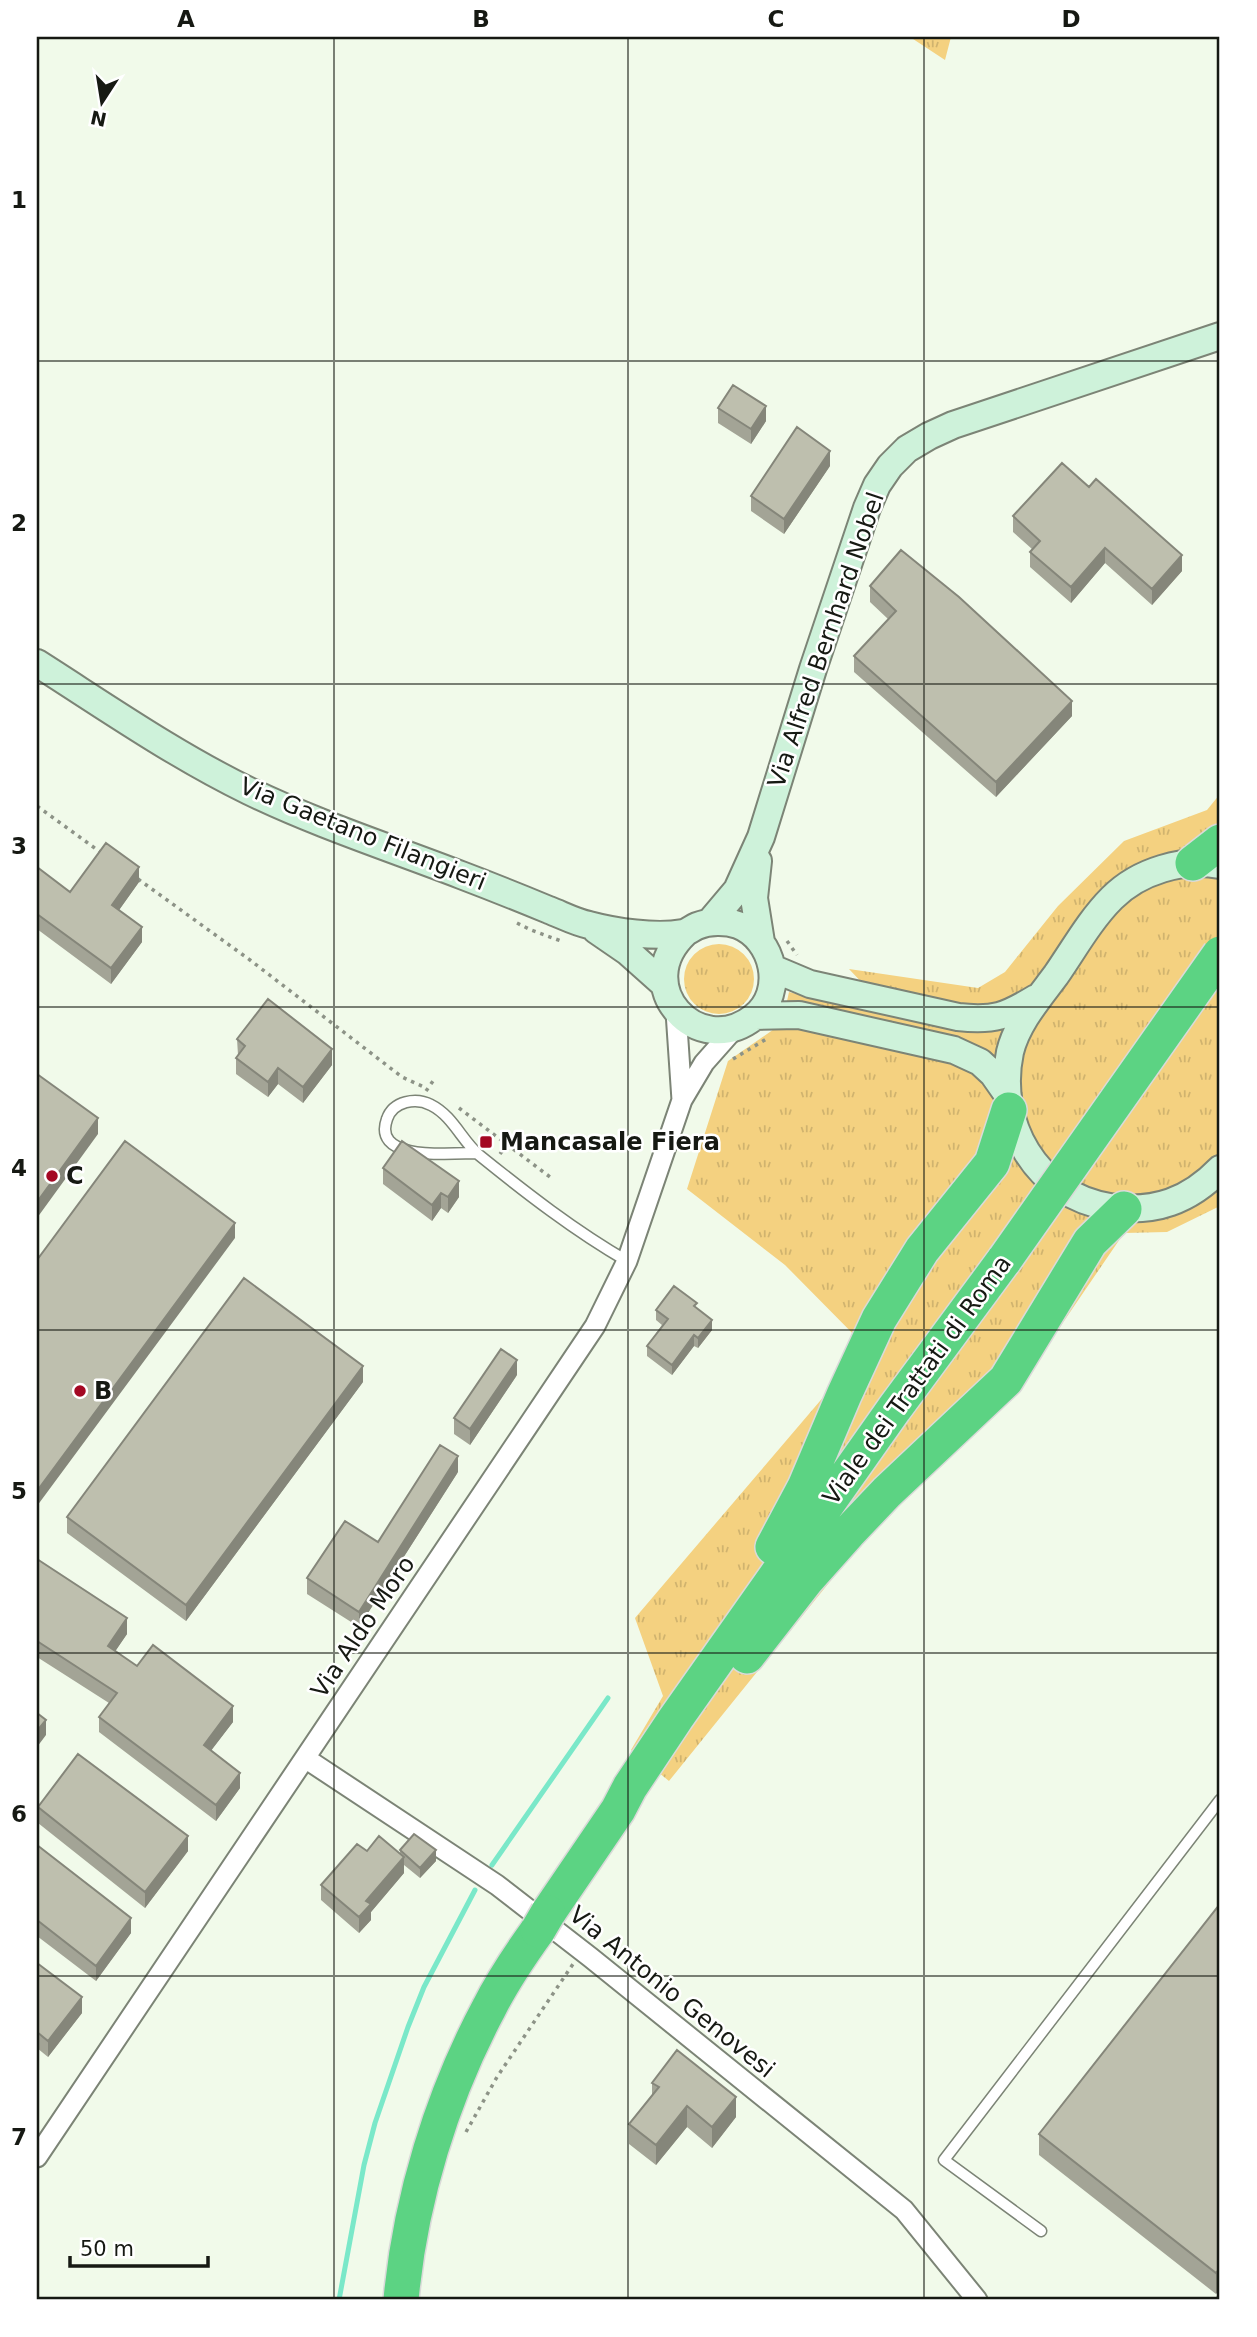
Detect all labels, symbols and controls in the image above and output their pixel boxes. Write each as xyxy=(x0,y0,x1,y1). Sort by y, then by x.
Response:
text: A xyxy=(177,6,195,32)
text: B xyxy=(472,6,490,32)
text: C xyxy=(768,6,784,32)
text: D xyxy=(1061,6,1081,32)
north arrow xyxy=(66,66,136,136)
text: N xyxy=(88,106,109,131)
text: 1 xyxy=(11,187,27,213)
street label: Via Alfred Bernhard Nobel xyxy=(762,488,890,792)
text: 2 xyxy=(11,510,27,536)
street label: Via Gaetano Filangieri xyxy=(236,772,490,896)
text: 3 xyxy=(11,833,27,859)
place label: Mancasale Fiera xyxy=(500,1128,720,1156)
marker: Mancasale Fiera xyxy=(478,1134,494,1150)
text: 4 xyxy=(11,1155,27,1181)
place label: C xyxy=(66,1162,84,1190)
marker: C xyxy=(44,1168,60,1184)
street label: Viale dei Trattati di Roma xyxy=(817,1250,1017,1510)
place label: B xyxy=(94,1377,112,1405)
marker: B xyxy=(72,1383,88,1399)
text: 5 xyxy=(11,1478,27,1504)
street label: Via Aldo Moro xyxy=(305,1551,421,1703)
text: 6 xyxy=(11,1801,27,1827)
street label: Via Antonio Genovesi xyxy=(564,1900,780,2084)
text: 7 xyxy=(11,2124,27,2150)
scale bar xyxy=(70,2225,208,2269)
text: 50 m xyxy=(80,2237,134,2261)

